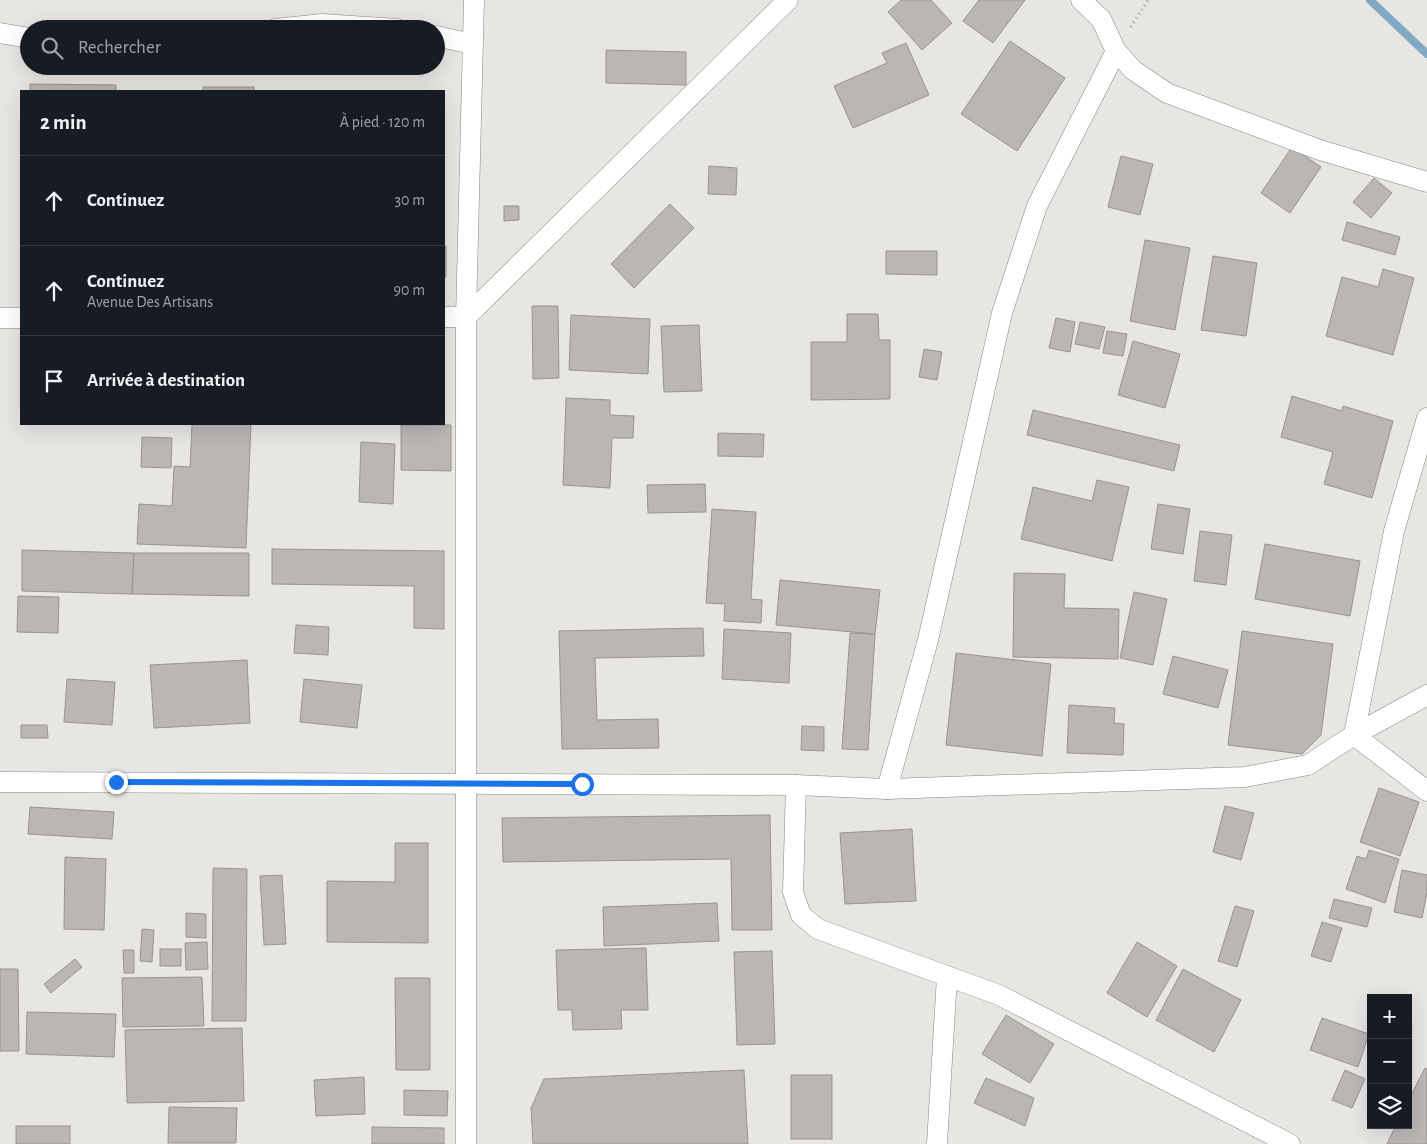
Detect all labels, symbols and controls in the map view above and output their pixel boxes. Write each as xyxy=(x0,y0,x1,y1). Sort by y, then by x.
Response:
search box xyxy=(20,20,445,75)
icon: search xyxy=(38,34,66,62)
text: Rechercher xyxy=(78,38,161,57)
text: 2 min xyxy=(40,112,87,133)
text: À pied · 120 m xyxy=(340,114,425,130)
icon: ahead xyxy=(40,187,68,215)
text: Continuez xyxy=(87,191,164,210)
text: 30 m xyxy=(395,192,425,208)
text: Continuez xyxy=(87,272,164,291)
icon: ahead xyxy=(40,277,68,305)
text: 90 m xyxy=(394,282,425,298)
text: Avenue Des Artisans xyxy=(87,294,213,310)
icon: arrive xyxy=(40,367,68,395)
text: Arrivée à destination xyxy=(87,371,245,390)
route end xyxy=(105,771,128,794)
route start xyxy=(571,773,594,796)
map controls xyxy=(1367,994,1412,1129)
button: + xyxy=(1367,994,1412,1039)
button: − xyxy=(1367,1039,1412,1084)
button: layers xyxy=(1367,1084,1412,1129)

